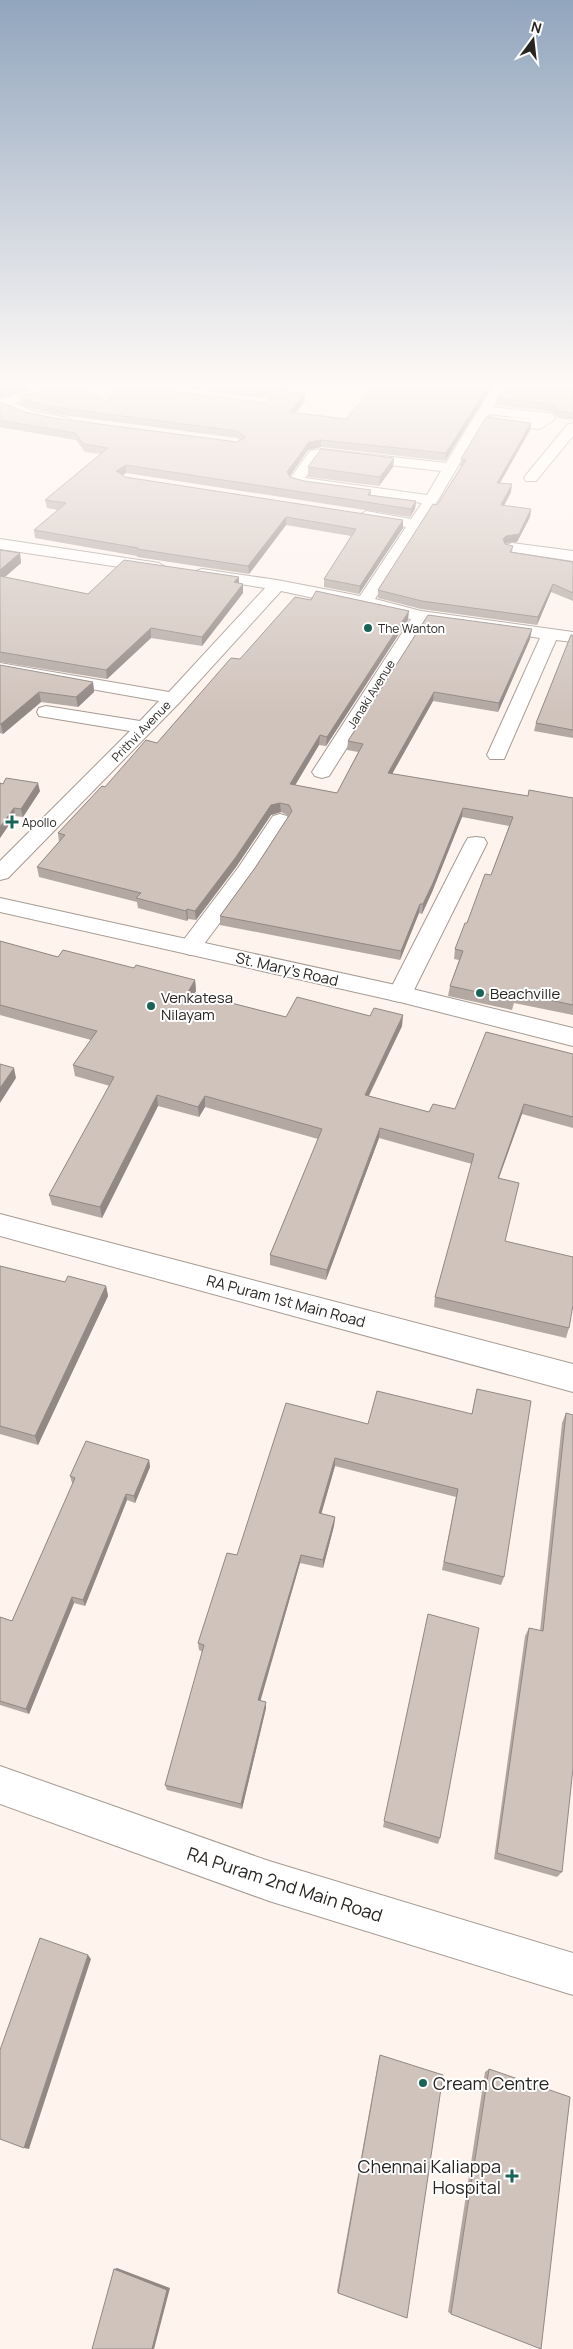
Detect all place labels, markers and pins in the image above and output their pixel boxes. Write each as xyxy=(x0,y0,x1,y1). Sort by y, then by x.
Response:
place label: The Wanton xyxy=(378,620,445,637)
marker: The Wanton xyxy=(362,622,374,634)
place label: Apollo xyxy=(22,814,57,831)
marker: Apollo xyxy=(6,816,18,828)
place label: Beachville xyxy=(490,983,560,1004)
place label: Venkatesa Nilayam xyxy=(161,987,233,1025)
marker: Beachville xyxy=(474,987,486,999)
marker: Venkatesa Nilayam xyxy=(145,1000,157,1012)
place label: Cream Centre xyxy=(433,2071,549,2095)
marker: Cream Centre xyxy=(417,2077,429,2089)
place label: Chennai Kaliappa Hospital xyxy=(358,2154,501,2199)
marker: Chennai Kaliappa Hospital xyxy=(505,2169,519,2183)

